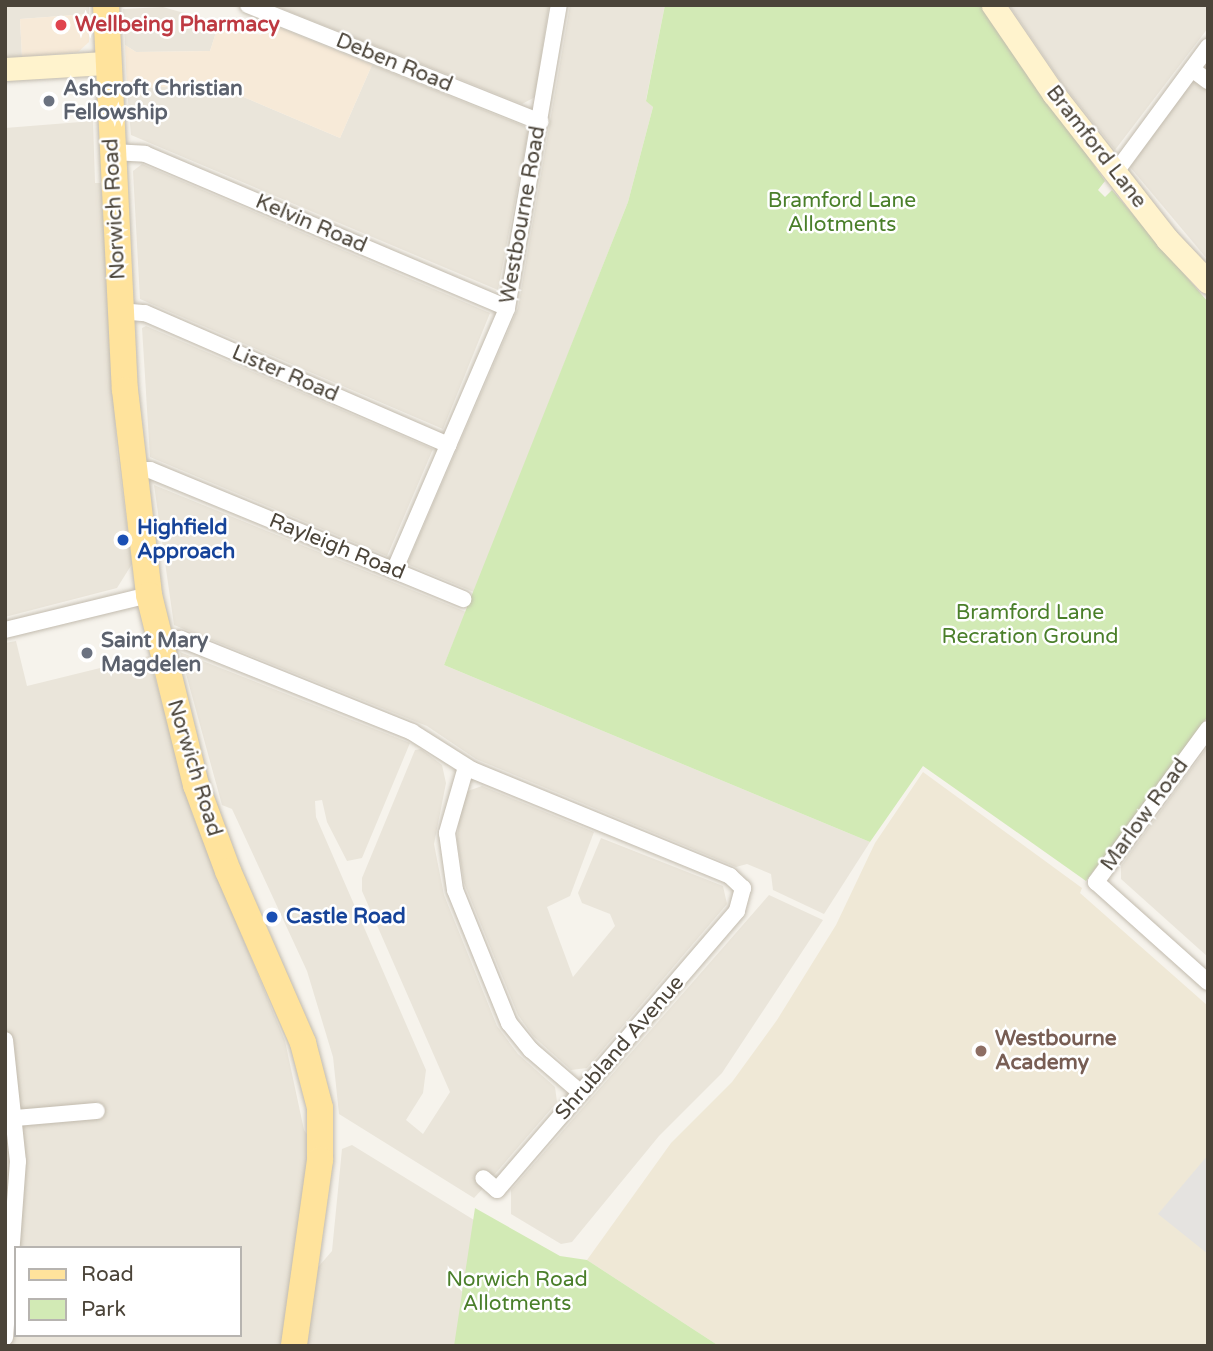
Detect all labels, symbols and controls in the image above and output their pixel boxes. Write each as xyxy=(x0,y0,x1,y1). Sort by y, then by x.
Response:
place label: Wellbeing Pharmacy xyxy=(75,12,280,38)
marker: Wellbeing Pharmacy xyxy=(53,17,69,33)
street label: Deben Road xyxy=(332,28,456,98)
place label: Ashcroft Christian Fellowship xyxy=(63,76,243,126)
street label: Bramford Lane xyxy=(1040,81,1152,213)
marker: Ashcroft Christian Fellowship xyxy=(41,93,57,109)
street label: Westbourne Road xyxy=(495,124,551,306)
street label: Norwich Road xyxy=(99,138,131,280)
park label: Bramford Lane Allotments xyxy=(768,188,916,238)
street label: Kelvin Road xyxy=(252,189,370,259)
street label: Lister Road xyxy=(228,340,342,408)
street label: Rayleigh Road xyxy=(265,508,409,586)
place label: Highfield Approach xyxy=(137,515,235,565)
marker: Highfield Approach xyxy=(115,532,131,548)
park label: Bramford Lane Recration Ground xyxy=(941,600,1119,650)
place label: Saint Mary Magdelen xyxy=(101,628,208,678)
marker: Saint Mary Magdelen xyxy=(79,645,95,661)
street label: Norwich Road xyxy=(161,697,227,839)
street label: Marlow Road xyxy=(1096,754,1194,876)
place label: Castle Road xyxy=(286,904,406,930)
marker: Castle Road xyxy=(264,909,280,925)
street label: Shrubland Avenue xyxy=(550,971,690,1125)
place label: Westbourne Academy xyxy=(995,1026,1117,1076)
marker: Westbourne Academy xyxy=(973,1043,989,1059)
legend xyxy=(14,1246,242,1337)
text: Road xyxy=(81,1262,134,1287)
park label: Norwich Road Allotments xyxy=(446,1267,588,1317)
text: Park xyxy=(81,1297,126,1322)

